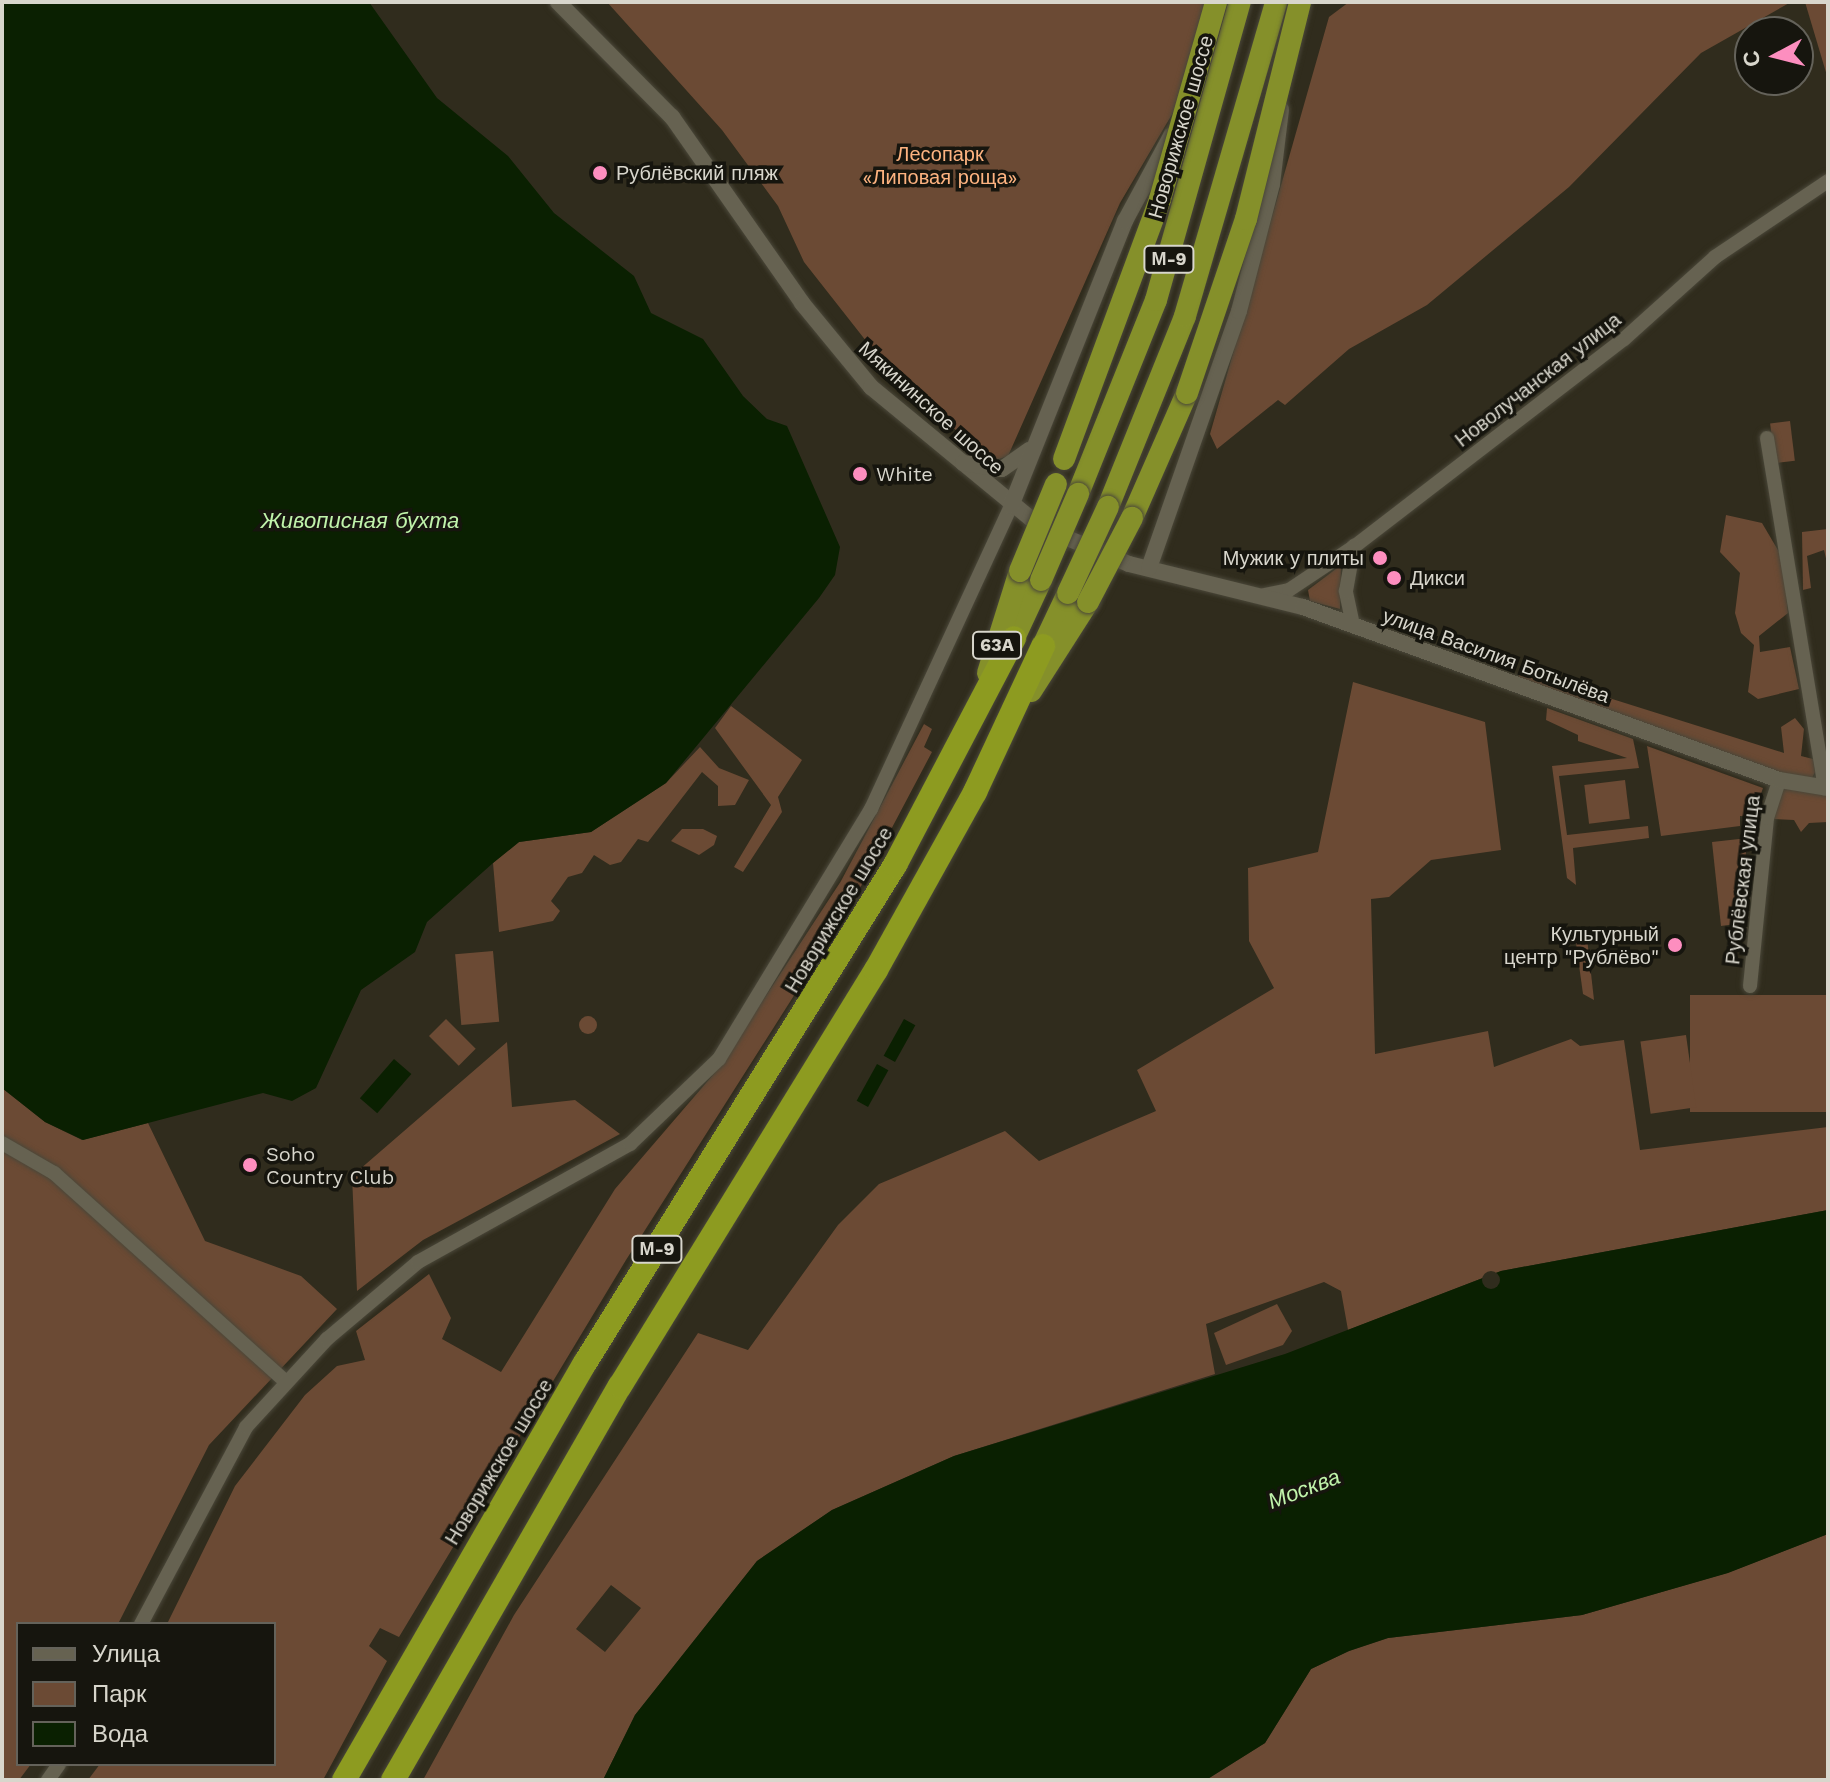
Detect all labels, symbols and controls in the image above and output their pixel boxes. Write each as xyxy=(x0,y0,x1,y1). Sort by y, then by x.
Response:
north arrow xyxy=(1734,16,1814,96)
street label: Новорижское шоссе xyxy=(1143,33,1219,221)
text: С xyxy=(1738,49,1765,68)
park label: Лесопарк «Липовая роща» xyxy=(863,142,1017,189)
place label: Рублёвский пляж xyxy=(616,161,778,185)
marker: Рублёвский пляж xyxy=(591,164,609,182)
road number: М-9 xyxy=(1143,245,1195,273)
street label: Новолучанская улица xyxy=(1450,308,1626,452)
street label: Мякининское шоссе xyxy=(853,337,1009,479)
place label: White xyxy=(876,462,933,486)
marker: White xyxy=(851,465,869,483)
water label: Живописная бухта xyxy=(261,508,459,534)
place label: Мужик у плиты xyxy=(1223,546,1364,570)
marker: Мужик у плиты xyxy=(1371,549,1389,567)
place label: Дикси xyxy=(1410,566,1465,590)
marker: Дикси xyxy=(1385,569,1403,587)
street label: улица Василия Ботылёва xyxy=(1379,604,1613,708)
road number: 63A xyxy=(971,631,1023,659)
street label: Рублёвская улица xyxy=(1721,794,1765,966)
street label: Новорижское шоссе xyxy=(780,823,898,997)
place label: Культурный центр "Рублёво" xyxy=(1504,922,1659,969)
marker: Культурный центр "Рублёво" xyxy=(1666,936,1684,954)
place label: Soho Country Club xyxy=(266,1142,395,1189)
marker: Soho Country Club xyxy=(241,1156,259,1174)
road number: М-9 xyxy=(631,1235,683,1263)
street label: Новорижское шоссе xyxy=(440,1375,558,1549)
water label: Москва xyxy=(1264,1463,1344,1515)
legend xyxy=(16,1622,276,1766)
text: Улица xyxy=(92,1640,160,1668)
text: Парк xyxy=(92,1680,146,1708)
text: Вода xyxy=(92,1720,148,1748)

